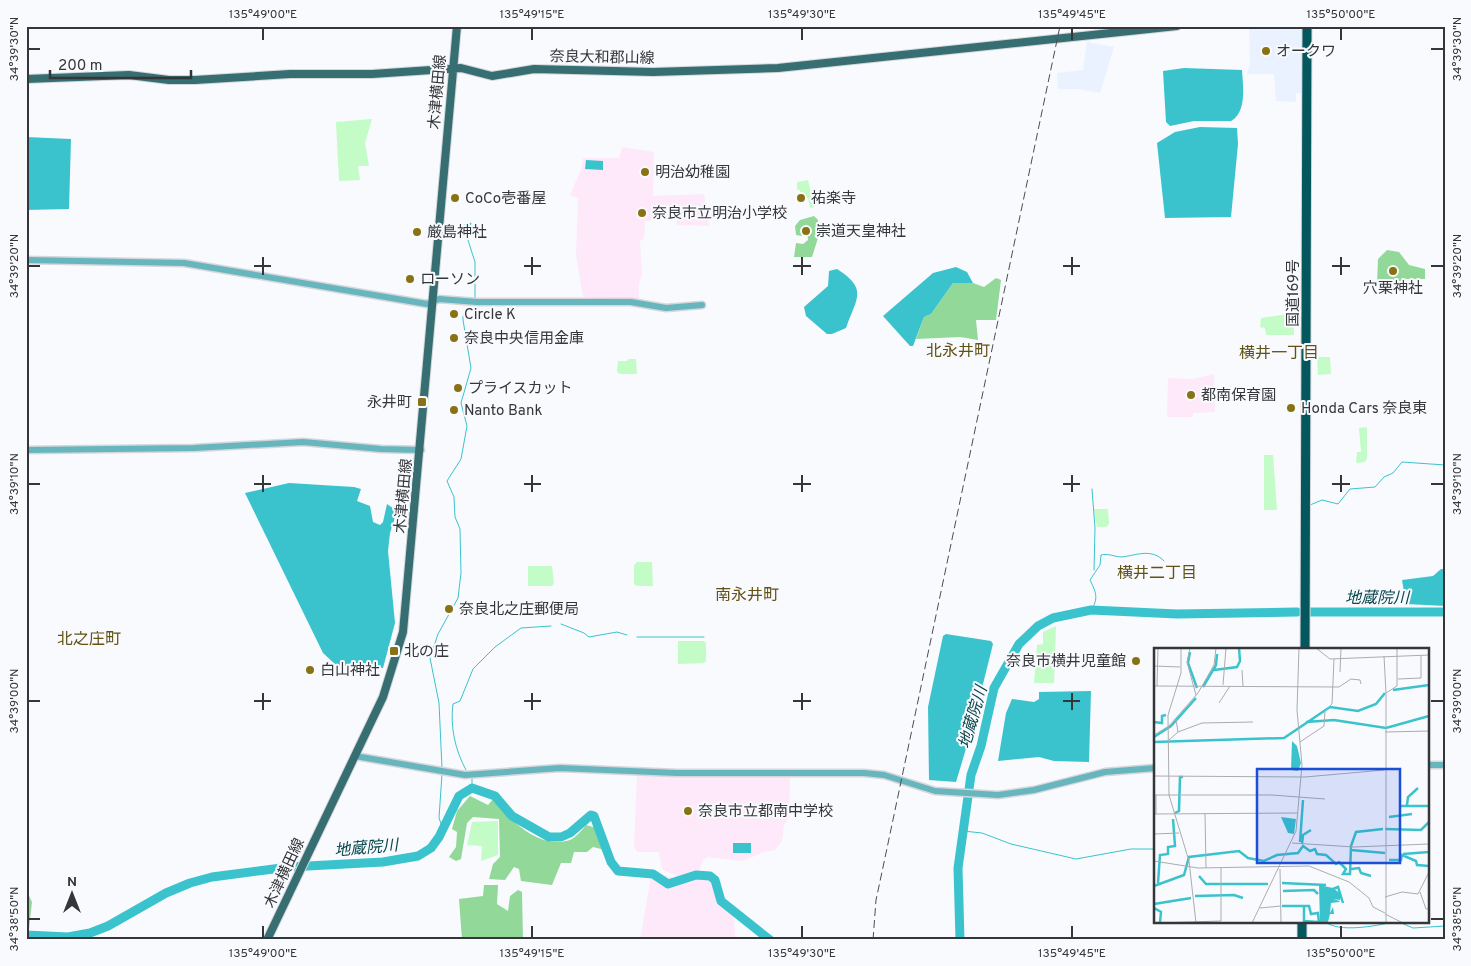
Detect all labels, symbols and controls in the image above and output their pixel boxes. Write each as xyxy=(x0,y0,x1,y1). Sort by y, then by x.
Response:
text: 135°49'00"E xyxy=(229,7,297,23)
text: 135°49'15"E xyxy=(499,7,565,23)
text: 135°49'30"E xyxy=(768,7,836,23)
text: 135°49'45"E xyxy=(1038,7,1106,23)
text: 135°50'00"E xyxy=(1306,7,1376,23)
text: 34°39'30"N xyxy=(7,17,23,81)
text: 34°39'30"N xyxy=(1450,17,1466,81)
place label: オークワ xyxy=(1276,43,1336,62)
marker: オークワ xyxy=(1260,45,1272,57)
scale bar xyxy=(50,48,191,80)
street label: 奈良大和郡山線 xyxy=(549,48,655,69)
street label: 木津横田線 xyxy=(426,54,451,130)
text: 200 m xyxy=(58,57,103,76)
place label: 明治幼稚園 xyxy=(655,164,730,183)
marker: 明治幼稚園 xyxy=(639,166,651,178)
place label: CoCo壱番屋 xyxy=(465,190,546,209)
place label: 祐楽寺 xyxy=(811,190,856,209)
marker: CoCo壱番屋 xyxy=(449,192,461,204)
marker: 祐楽寺 xyxy=(795,192,807,204)
place label: 奈良市立明治小学校 xyxy=(652,205,787,224)
marker: 奈良市立明治小学校 xyxy=(636,207,648,219)
place label: 崇道天皇神社 xyxy=(816,223,906,242)
place label: 厳島神社 xyxy=(427,224,487,243)
marker: 崇道天皇神社 xyxy=(800,225,812,237)
marker: 厳島神社 xyxy=(411,226,423,238)
text: 34°39'20"N xyxy=(7,234,23,298)
text: 34°39'20"N xyxy=(1450,234,1466,298)
street label: 国道169号 xyxy=(1285,259,1304,327)
marker: 穴栗神社 xyxy=(1387,265,1399,277)
place label: ローソン xyxy=(420,271,480,290)
marker: ローソン xyxy=(404,273,416,285)
place label: 穴栗神社 xyxy=(1363,280,1423,299)
place label: Circle K xyxy=(464,306,516,325)
marker: Circle K xyxy=(448,308,460,320)
place label: 奈良中央信用金庫 xyxy=(464,330,584,349)
marker: 奈良中央信用金庫 xyxy=(448,332,460,344)
district label: 北永井町 xyxy=(926,342,990,362)
district label: 横井一丁目 xyxy=(1239,344,1319,364)
place label: プライスカット xyxy=(468,380,573,399)
marker: プライスカット xyxy=(452,382,464,394)
place label: 都南保育園 xyxy=(1201,387,1276,406)
marker: 都南保育園 xyxy=(1185,389,1197,401)
place label: 永井町 xyxy=(367,393,412,413)
marker: 永井町 xyxy=(416,396,428,408)
place label: Honda Cars 奈良東 xyxy=(1301,400,1427,419)
place label: Nanto Bank xyxy=(464,402,542,421)
marker: Honda Cars 奈良東 xyxy=(1285,402,1297,414)
marker: Nanto Bank xyxy=(448,404,460,416)
text: 34°39'10"N xyxy=(7,453,23,515)
text: 34°39'10"N xyxy=(1450,453,1466,515)
street label: 木津横田線 xyxy=(392,458,417,534)
district label: 横井二丁目 xyxy=(1117,564,1197,584)
district label: 南永井町 xyxy=(715,586,779,606)
water label: 地蔵院川 xyxy=(1345,589,1411,609)
place label: 奈良北之庄郵便局 xyxy=(459,600,579,620)
marker: 奈良北之庄郵便局 xyxy=(443,603,455,615)
district label: 北之庄町 xyxy=(57,630,121,650)
place label: 北の庄 xyxy=(404,642,449,662)
marker: 北の庄 xyxy=(388,645,400,657)
inset map xyxy=(1154,648,1428,924)
place label: 奈良市横井児童館 xyxy=(1006,652,1126,672)
marker: 奈良市横井児童館 xyxy=(1130,655,1142,667)
place label: 白山神社 xyxy=(320,662,380,681)
marker: 白山神社 xyxy=(304,664,316,676)
text: 34°39'00"N xyxy=(7,669,23,733)
text: 34°39'00"N xyxy=(1450,669,1466,733)
water label: 地蔵院川 xyxy=(955,682,993,751)
place label: 奈良市立都南中学校 xyxy=(698,803,833,822)
marker: 奈良市立都南中学校 xyxy=(682,805,694,817)
street label: 木津横田線 xyxy=(261,836,310,912)
water label: 地蔵院川 xyxy=(333,836,401,862)
north arrow xyxy=(48,868,98,918)
text: N xyxy=(67,874,77,891)
text: 34°38'50"N xyxy=(7,886,23,952)
text: 34°38'50"N xyxy=(1450,886,1466,952)
text: 135°49'00"E xyxy=(229,946,297,962)
text: 135°49'15"E xyxy=(499,946,565,962)
text: 135°49'30"E xyxy=(768,946,836,962)
text: 135°49'45"E xyxy=(1038,946,1106,962)
text: 135°50'00"E xyxy=(1306,946,1376,962)

